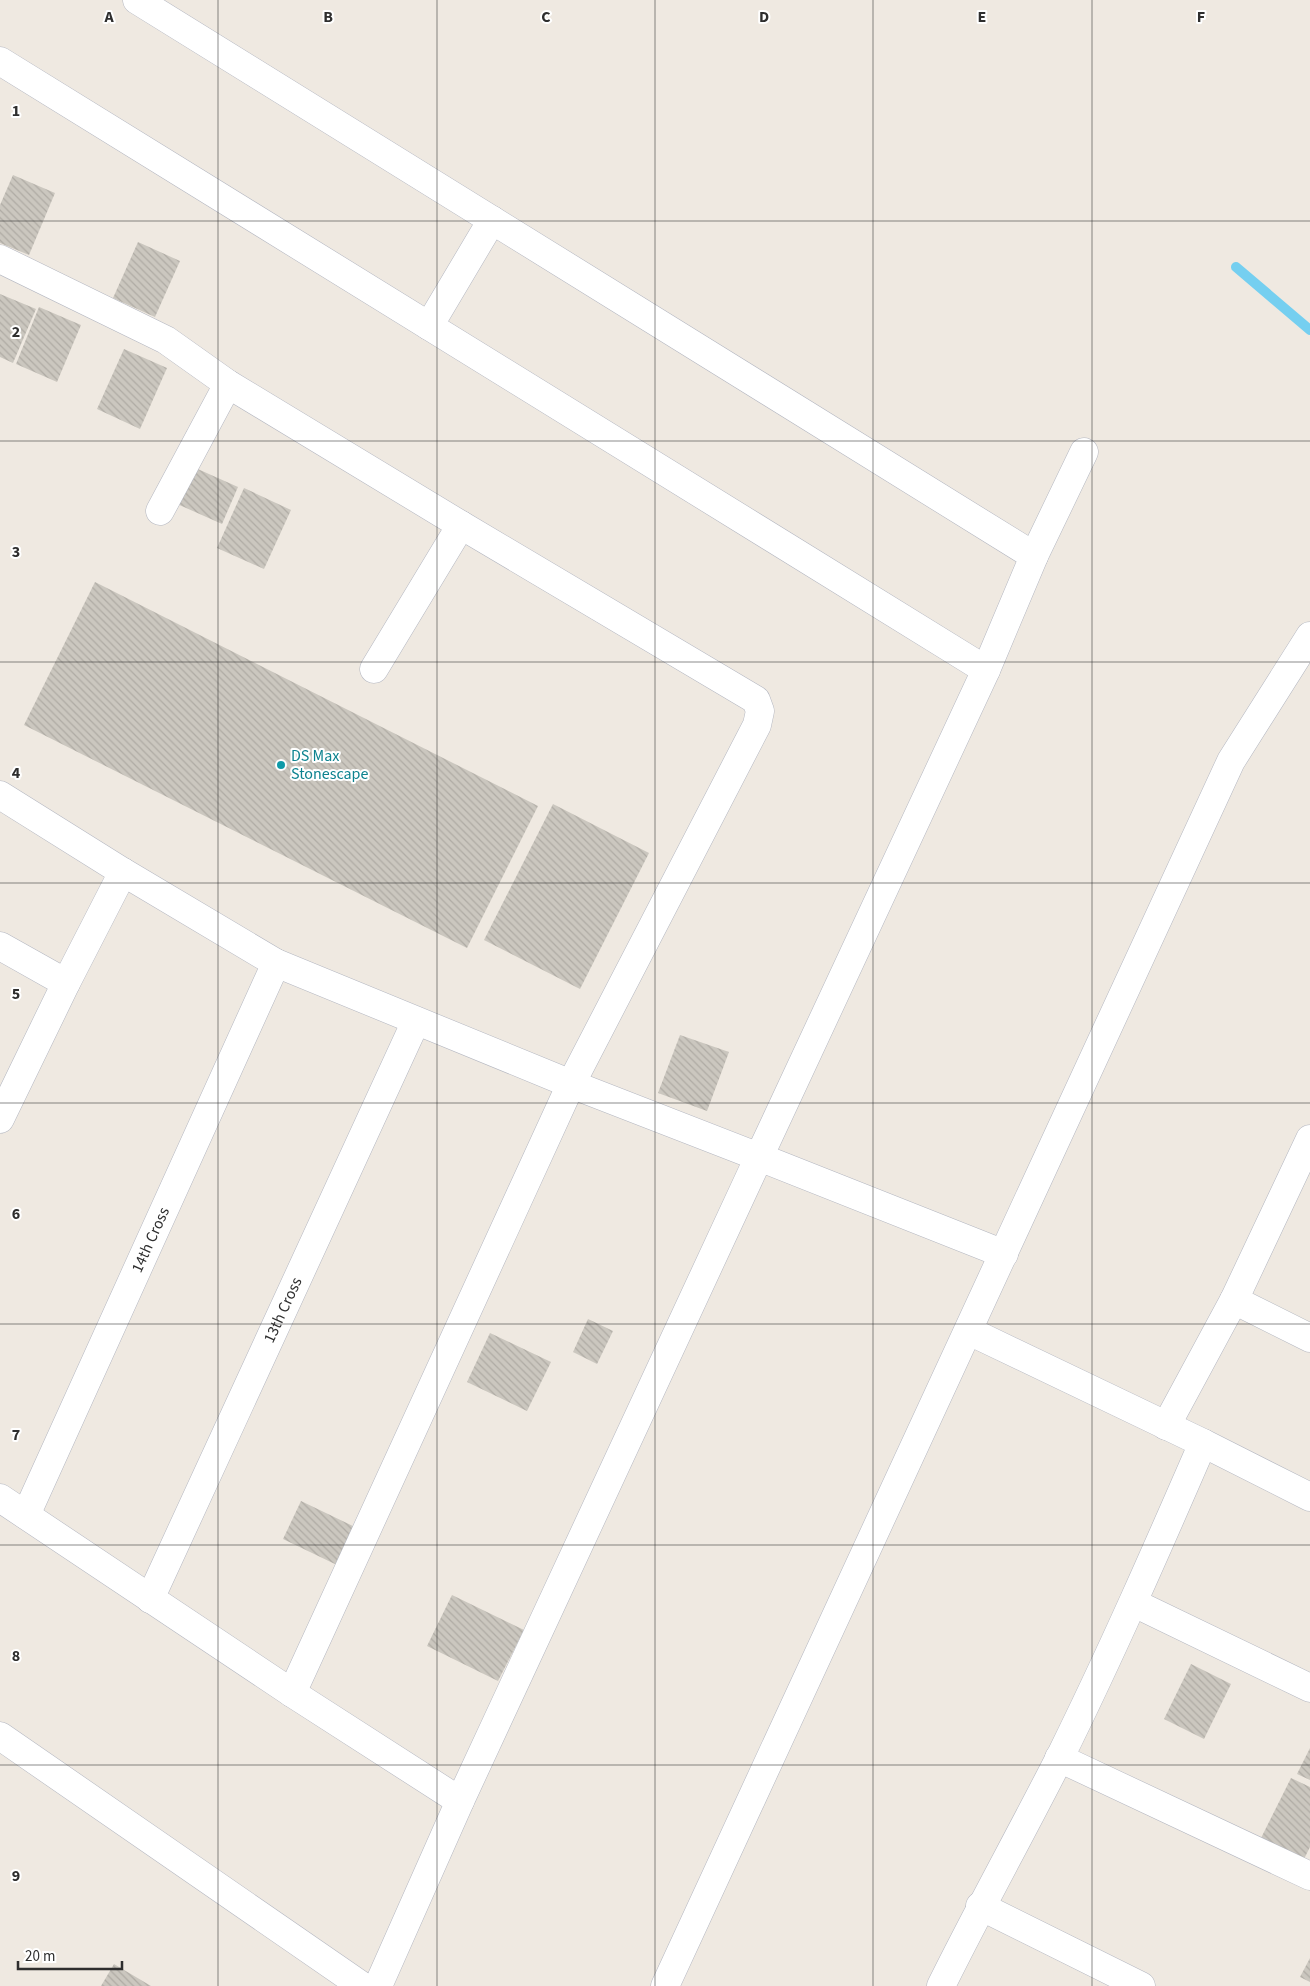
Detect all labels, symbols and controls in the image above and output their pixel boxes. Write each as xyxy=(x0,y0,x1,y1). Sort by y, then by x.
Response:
text: A xyxy=(103,6,114,28)
text: B xyxy=(323,6,333,28)
text: C xyxy=(541,6,551,28)
text: D xyxy=(759,6,769,28)
text: E xyxy=(978,6,986,28)
text: F xyxy=(1197,6,1205,28)
text: 1 xyxy=(12,100,20,122)
text: 2 xyxy=(12,321,20,343)
text: 3 xyxy=(12,541,20,563)
place label: DS Max Stonescape xyxy=(291,745,368,785)
marker: DS Max Stonescape xyxy=(275,759,287,771)
text: 4 xyxy=(12,762,21,784)
text: 5 xyxy=(12,983,20,1005)
text: 6 xyxy=(12,1203,20,1225)
street label: 14th Cross xyxy=(126,1203,175,1276)
street label: 13th Cross xyxy=(258,1274,308,1346)
text: 7 xyxy=(12,1424,20,1446)
text: 8 xyxy=(12,1645,20,1667)
text: 9 xyxy=(12,1865,20,1887)
scale bar xyxy=(18,1938,121,1970)
text: 20 m xyxy=(25,1946,55,1967)

